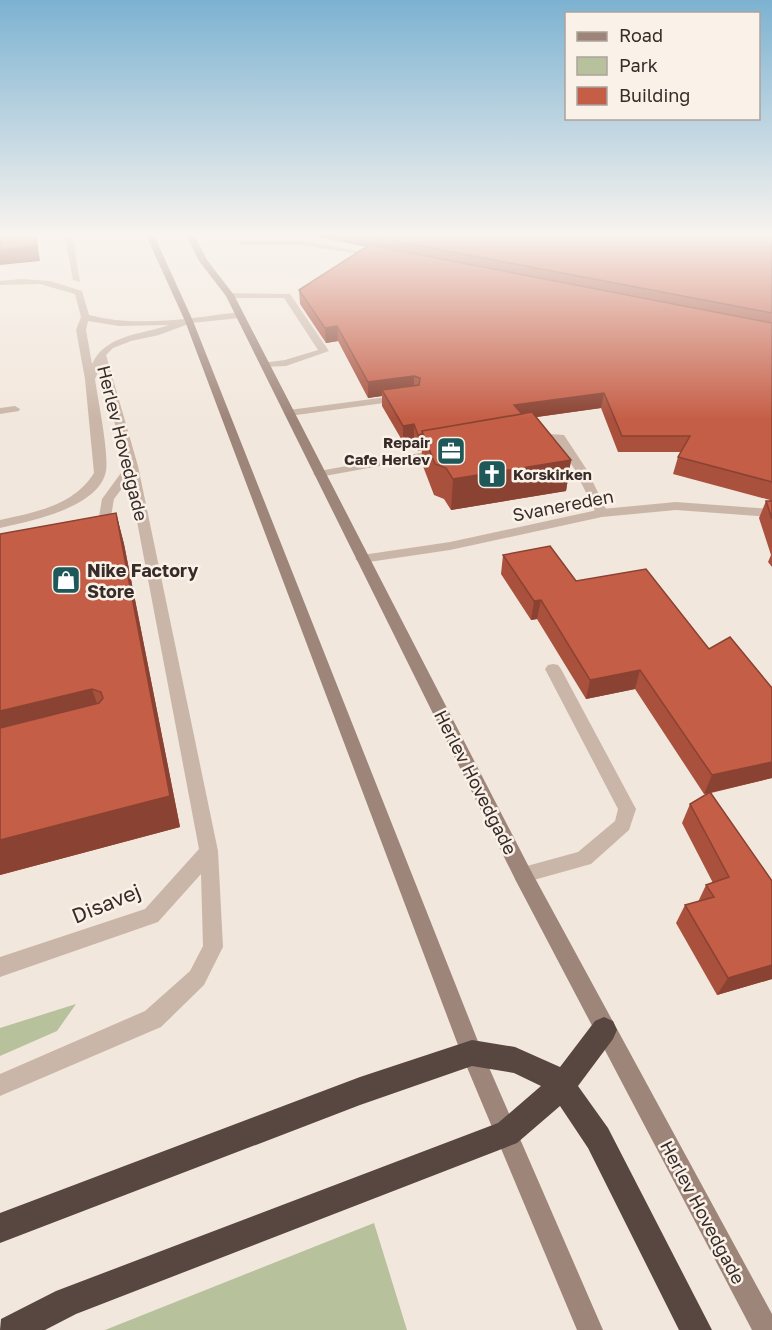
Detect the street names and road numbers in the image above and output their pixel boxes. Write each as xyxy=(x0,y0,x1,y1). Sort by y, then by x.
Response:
street label: Herlev Hovedgade xyxy=(93,363,153,523)
street label: Svanereden xyxy=(511,484,615,526)
street label: Herlev Hovedgade xyxy=(430,706,522,858)
street label: Disavej xyxy=(68,877,144,929)
street label: Herlev Hovedgade xyxy=(656,1136,750,1288)

